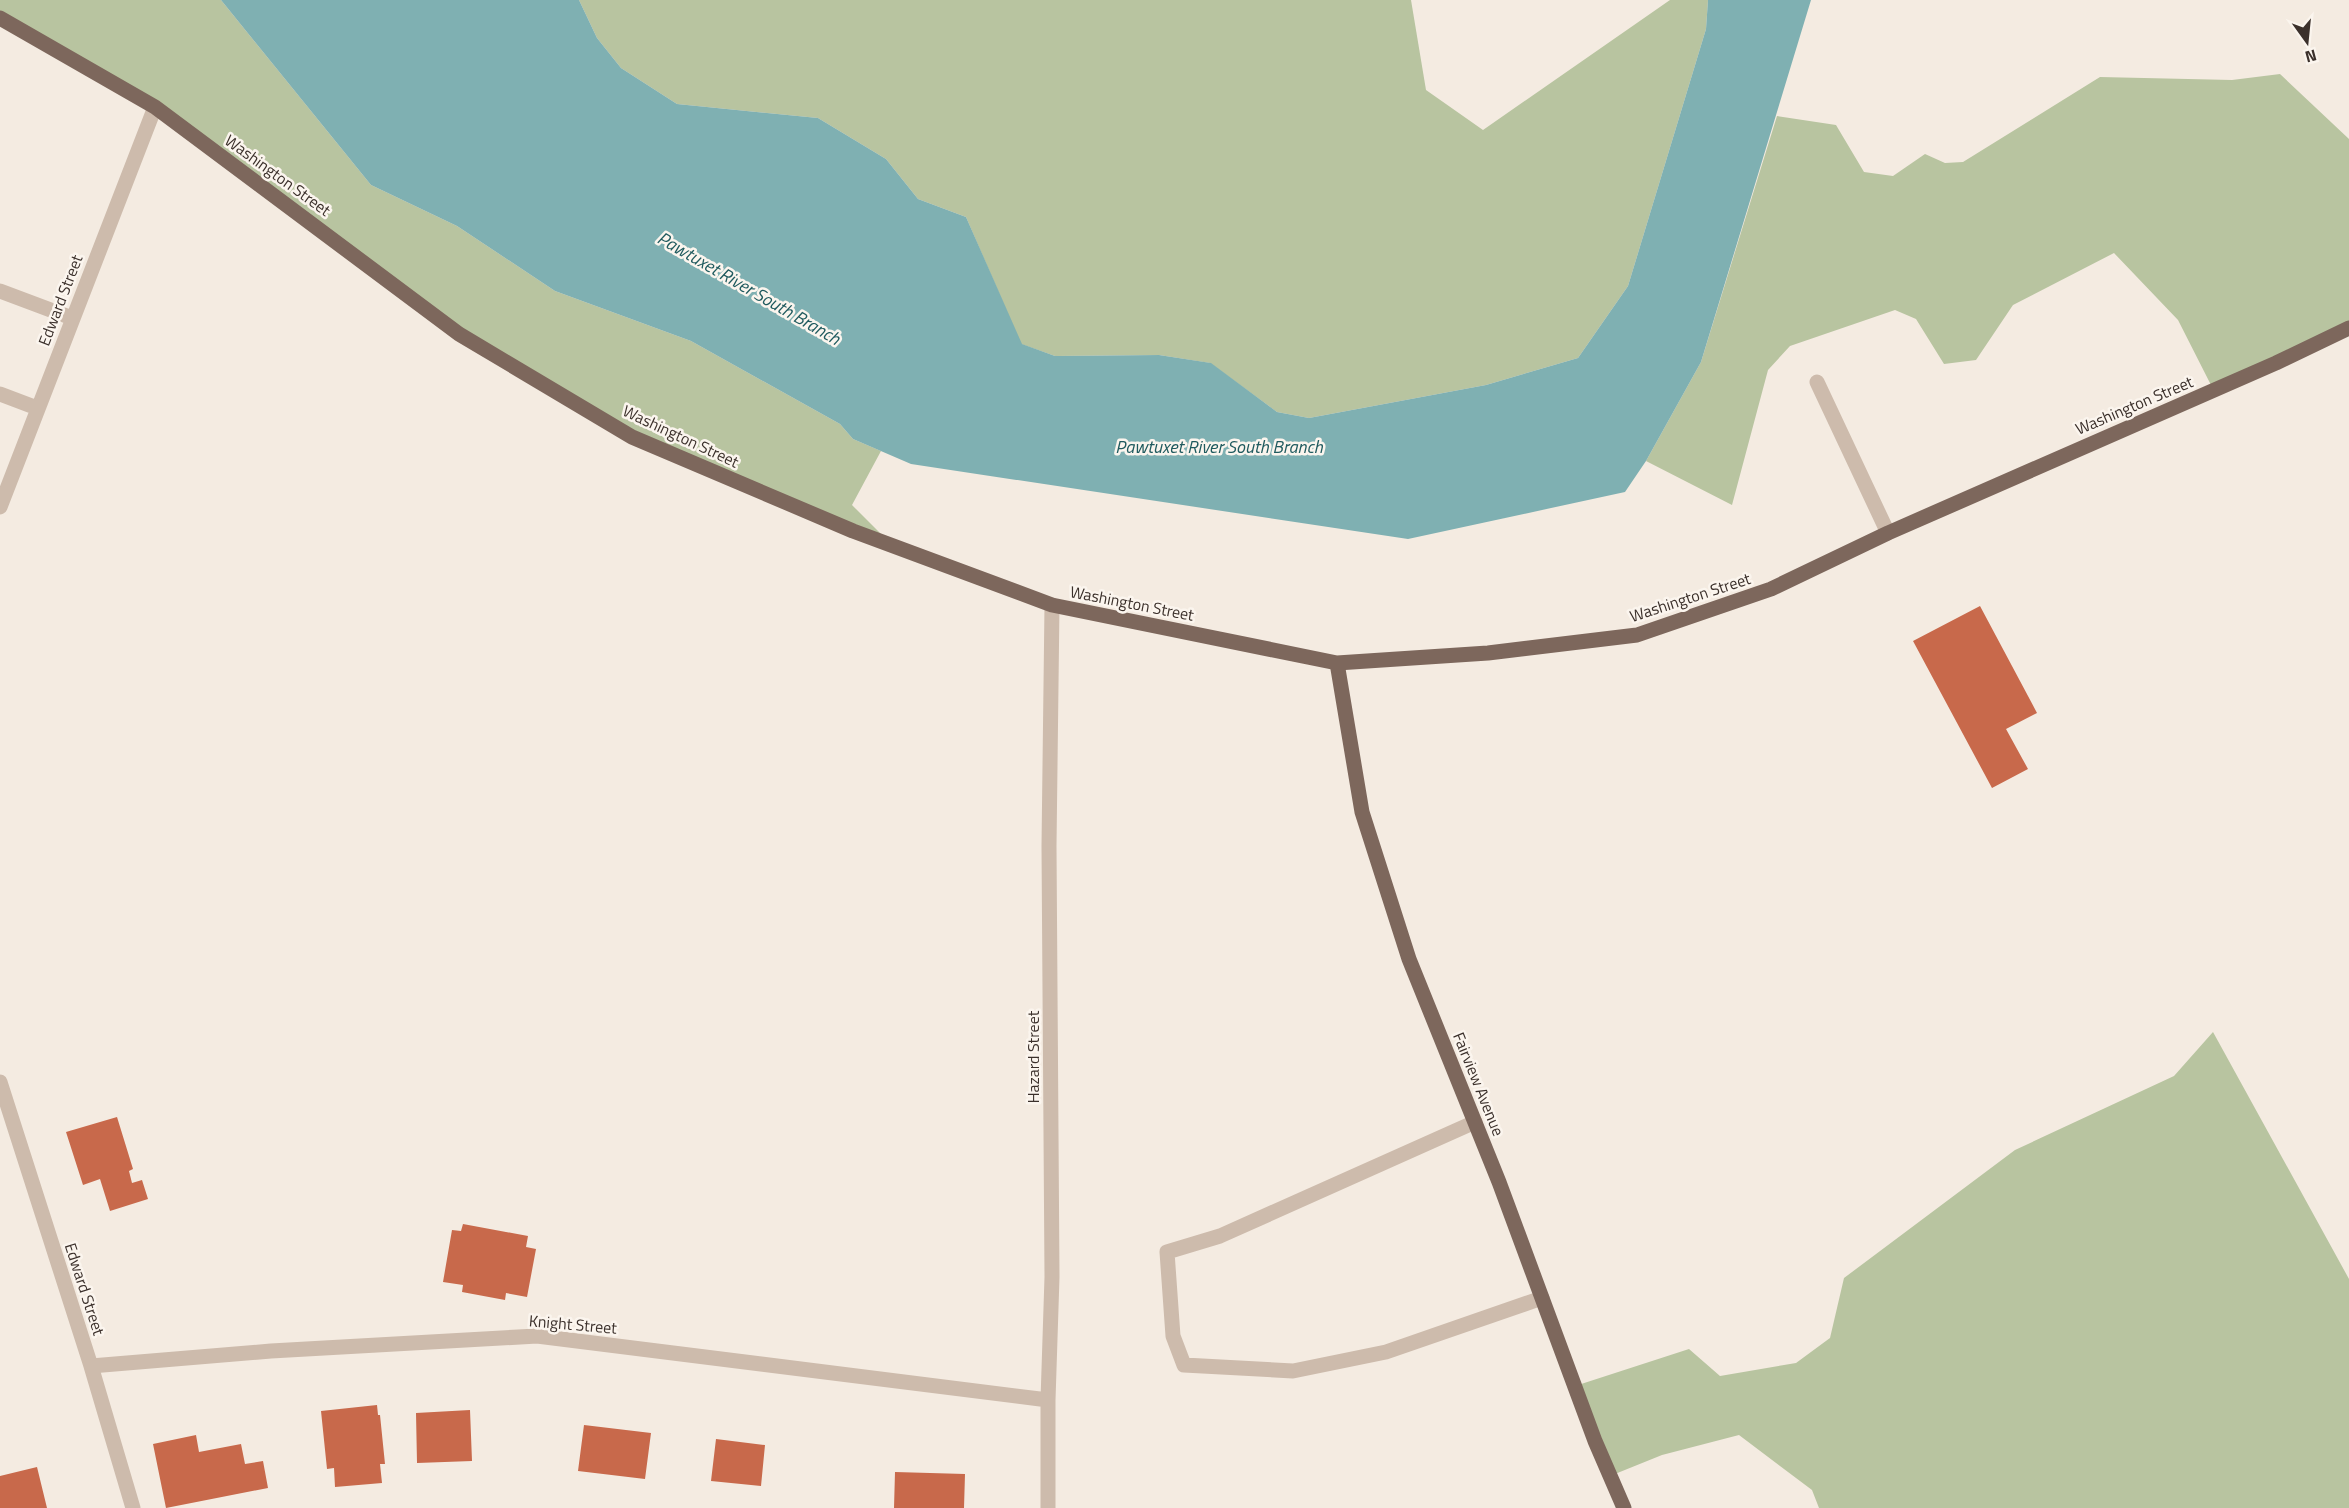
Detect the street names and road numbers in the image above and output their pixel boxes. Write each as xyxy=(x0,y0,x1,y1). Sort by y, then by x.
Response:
street label: Washington Street xyxy=(220,128,336,222)
street label: Edward Street xyxy=(32,251,89,349)
street label: Washington Street xyxy=(2071,369,2197,441)
street label: Washington Street xyxy=(619,399,743,474)
street label: Washington Street xyxy=(1627,566,1754,628)
street label: Washington Street xyxy=(1068,579,1196,627)
street label: Hazard Street xyxy=(1021,1010,1045,1103)
street label: Fairview Avenue xyxy=(1447,1029,1511,1139)
street label: Edward Street xyxy=(59,1240,111,1339)
street label: Knight Street xyxy=(528,1308,618,1340)

